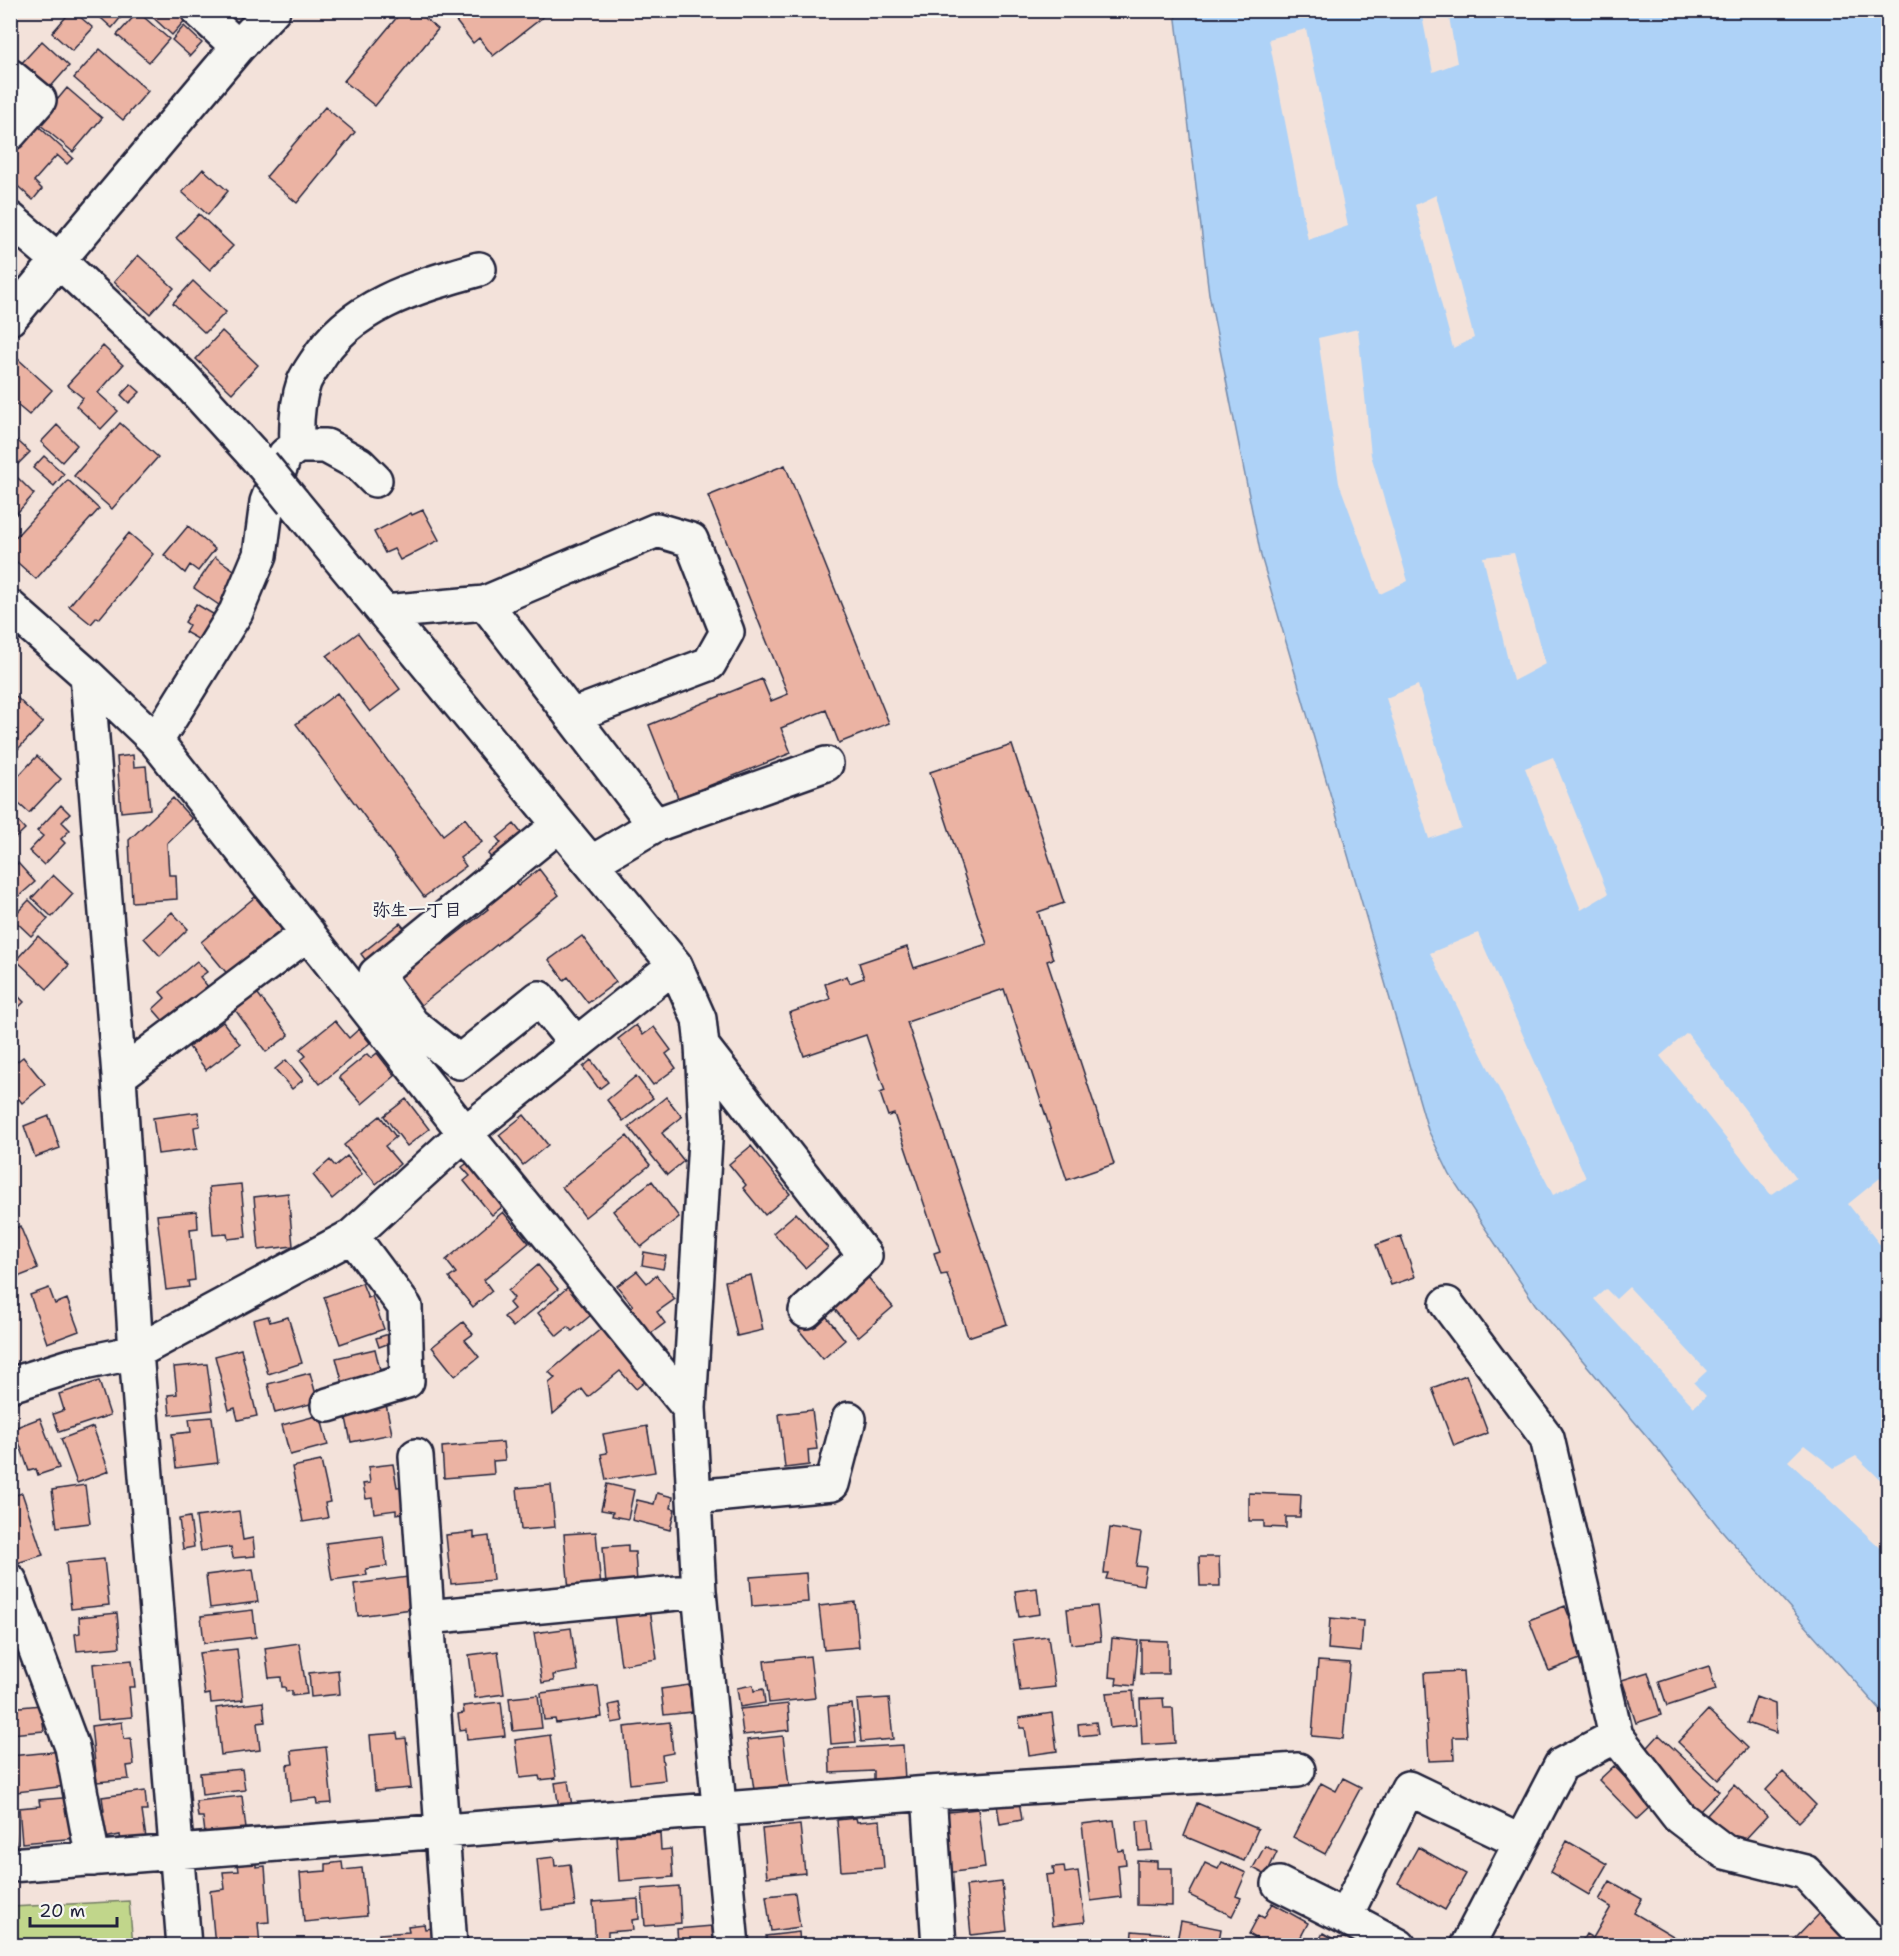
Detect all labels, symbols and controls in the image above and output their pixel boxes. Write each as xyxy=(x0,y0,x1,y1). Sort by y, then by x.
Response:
district label: 弥生一丁目 xyxy=(372,898,462,922)
scale bar xyxy=(30,1890,117,1928)
text: 20 m xyxy=(39,1899,85,1923)

